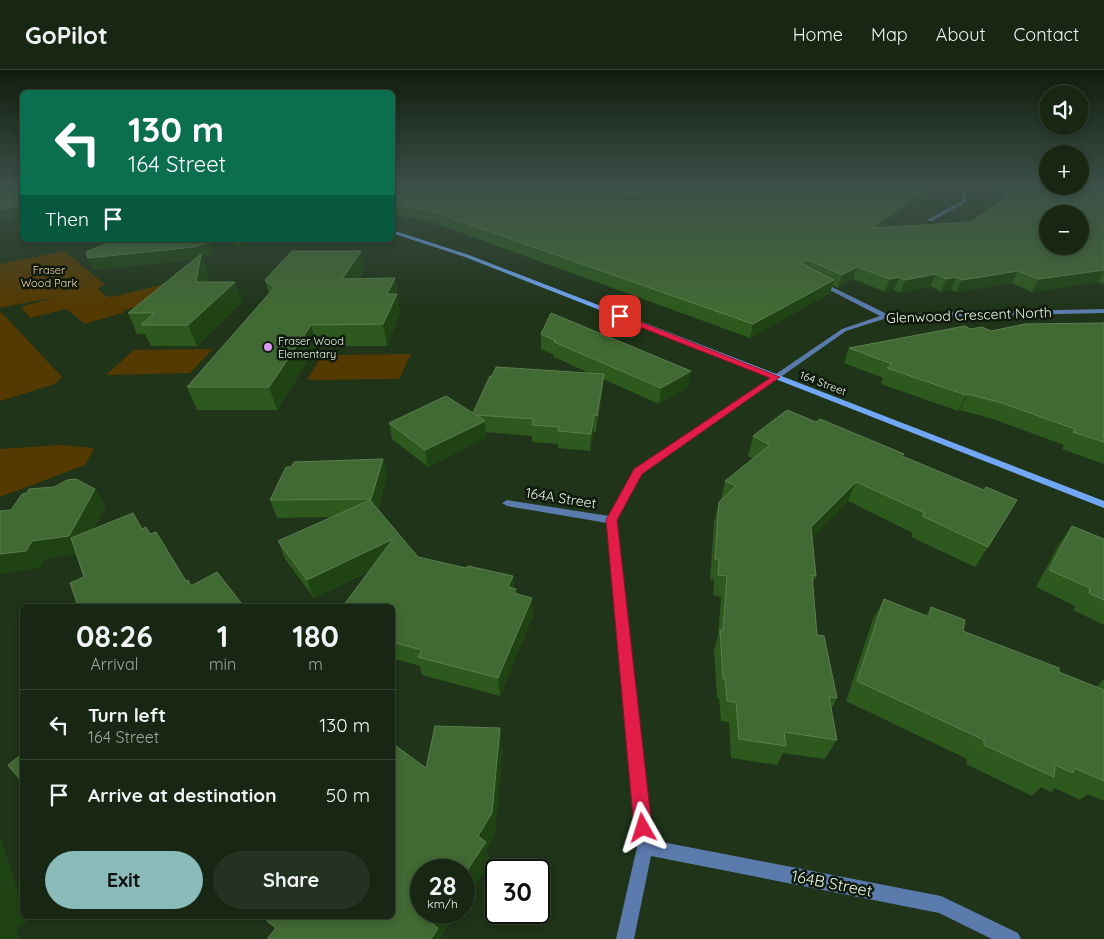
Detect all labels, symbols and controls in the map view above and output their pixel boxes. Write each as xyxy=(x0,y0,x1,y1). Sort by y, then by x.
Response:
text: GoPilot xyxy=(25,20,108,50)
text: Home xyxy=(793,23,843,46)
text: Map xyxy=(871,23,908,46)
text: About xyxy=(936,23,986,46)
text: Contact xyxy=(1014,23,1079,46)
map controls xyxy=(1039,85,1089,255)
button: sound xyxy=(1039,85,1089,135)
text: 130 m xyxy=(128,107,224,151)
icon: left xyxy=(45,110,110,175)
button: + xyxy=(1039,145,1089,195)
text: 164 Street xyxy=(128,150,226,178)
icon: arrive xyxy=(99,205,127,233)
button: − xyxy=(1039,205,1089,255)
text: Then xyxy=(45,207,89,231)
park label: Fraser Wood Park xyxy=(21,263,77,290)
pin xyxy=(599,295,641,337)
icon: arrive xyxy=(606,302,634,330)
street label: Glenwood Crescent North xyxy=(886,303,1052,327)
place label: Fraser Wood Elementary xyxy=(278,334,344,361)
marker: Fraser Wood Elementary xyxy=(262,341,274,353)
street label: 164 Street xyxy=(798,368,849,398)
street label: 164A Street xyxy=(524,484,598,513)
text: 08:26 xyxy=(76,617,153,655)
text: 1 xyxy=(217,617,228,655)
text: 180 xyxy=(292,617,339,655)
text: Arrival xyxy=(91,654,138,674)
text: min xyxy=(209,654,236,674)
text: m xyxy=(308,654,323,674)
text: Turn left xyxy=(88,703,166,727)
icon: left xyxy=(45,711,73,739)
text: 130 m xyxy=(319,713,370,737)
text: 164 Street xyxy=(88,727,159,747)
icon: arrive xyxy=(45,781,73,809)
text: Arrive at destination xyxy=(88,783,277,807)
text: 50 m xyxy=(326,783,370,807)
position arrow xyxy=(616,801,668,853)
button: Exit xyxy=(45,851,203,909)
button: Share xyxy=(213,851,370,909)
speed limit sign: 30 xyxy=(485,859,550,924)
street label: 164B Street xyxy=(790,865,874,901)
text: 28 xyxy=(429,870,456,901)
text: km/h xyxy=(427,896,458,911)

